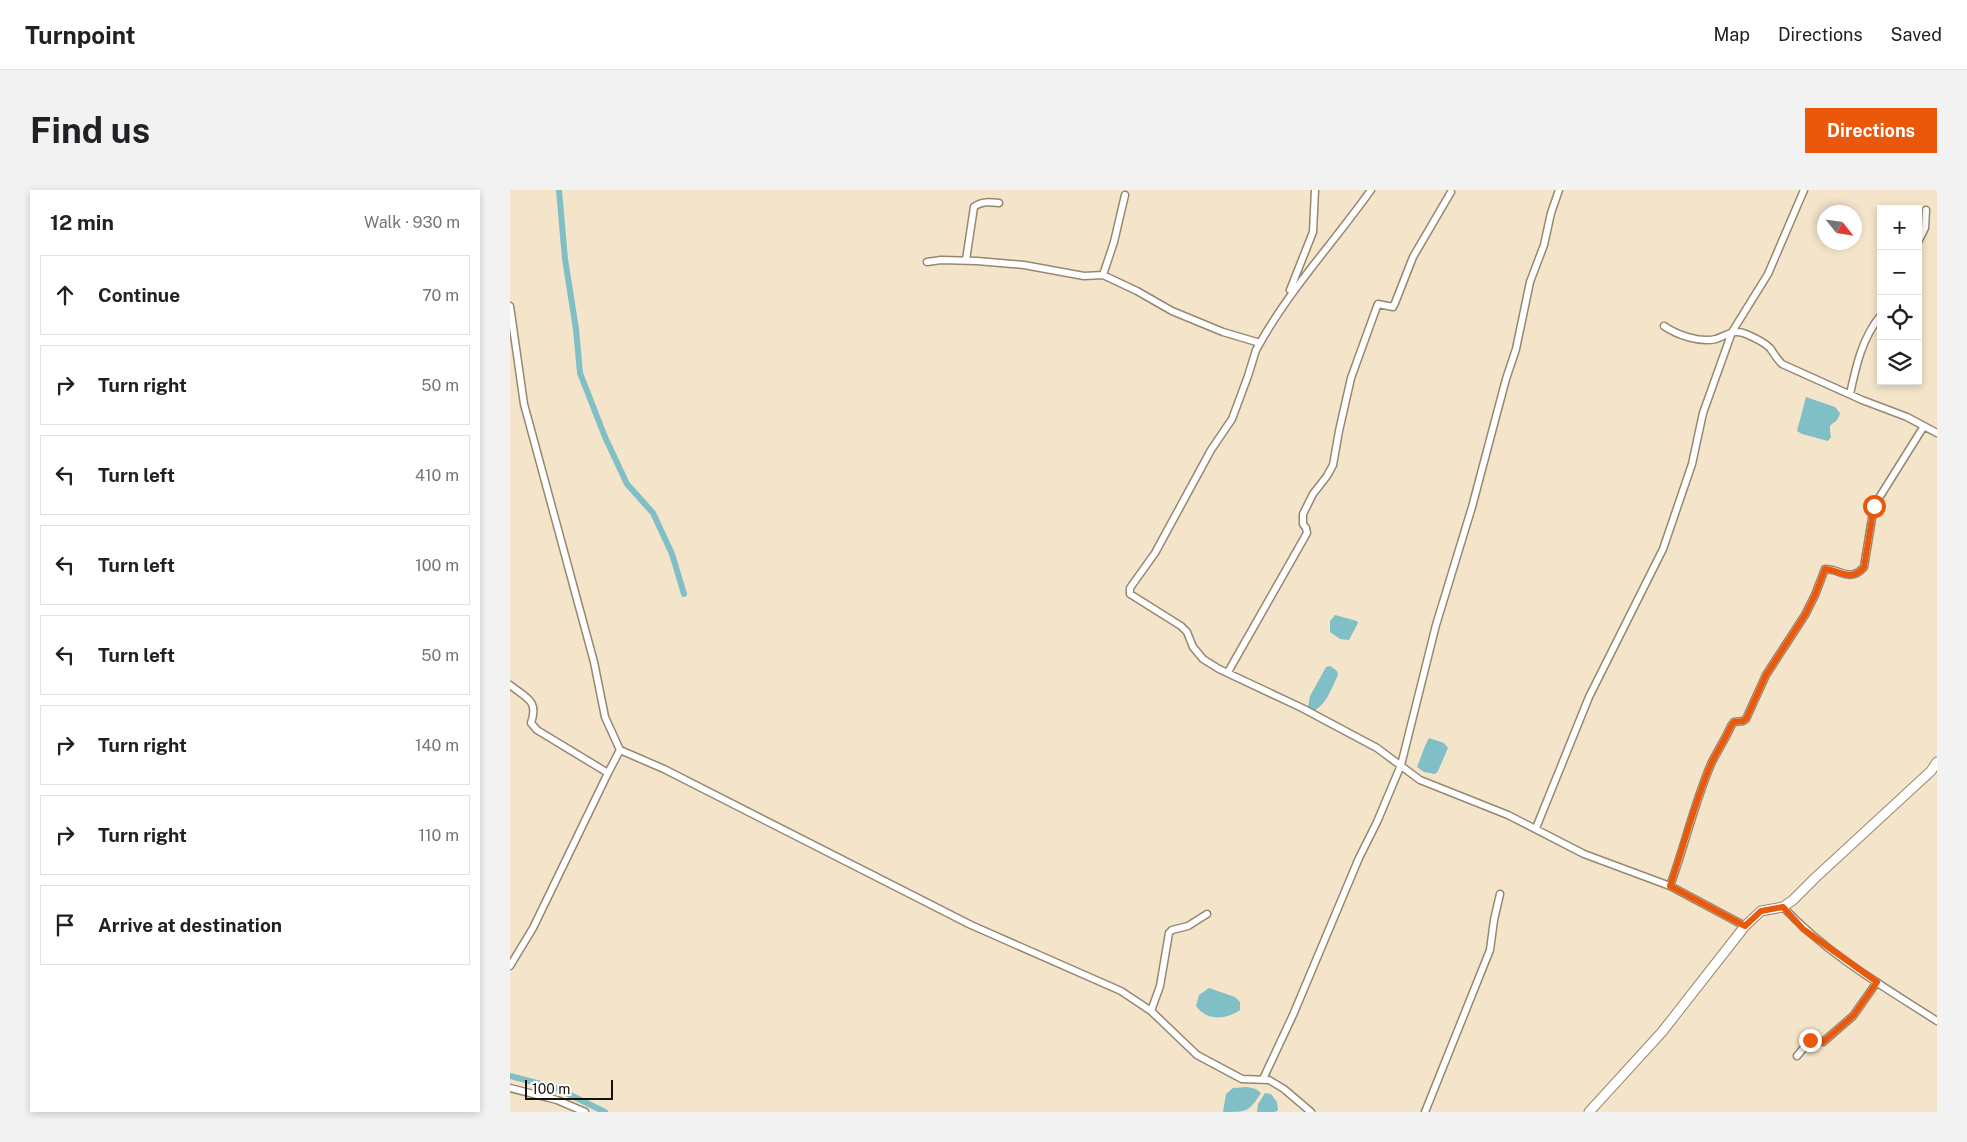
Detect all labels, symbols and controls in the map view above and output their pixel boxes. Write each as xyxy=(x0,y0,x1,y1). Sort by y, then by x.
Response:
text: Turnpoint xyxy=(25,21,135,49)
text: Map xyxy=(1713,24,1750,45)
text: Directions xyxy=(1778,24,1863,45)
text: Saved xyxy=(1891,24,1942,45)
button: Directions xyxy=(1805,108,1937,153)
text: Find us xyxy=(30,110,150,151)
north arrow xyxy=(1817,205,1862,250)
map controls xyxy=(1877,205,1922,385)
button: + xyxy=(1877,205,1922,250)
text: 12 min xyxy=(50,210,114,235)
text: Walk · 930 m xyxy=(364,213,460,232)
button: − xyxy=(1877,250,1922,295)
icon: ahead xyxy=(51,281,79,309)
text: Continue xyxy=(98,284,180,306)
text: 70 m xyxy=(422,286,459,305)
button: locate xyxy=(1877,295,1922,340)
button: layers xyxy=(1877,340,1922,385)
icon: right xyxy=(51,371,79,399)
text: Turn right xyxy=(98,374,187,396)
text: 50 m xyxy=(421,376,459,395)
icon: left xyxy=(51,461,79,489)
text: Turn left xyxy=(98,464,175,486)
text: 410 m xyxy=(415,466,459,485)
route start xyxy=(1863,495,1886,518)
icon: left xyxy=(51,551,79,579)
text: Turn left xyxy=(98,554,175,576)
text: 100 m xyxy=(415,556,459,575)
icon: left xyxy=(51,641,79,669)
text: Turn left xyxy=(98,644,175,666)
text: 50 m xyxy=(421,646,459,665)
icon: right xyxy=(51,731,79,759)
text: Turn right xyxy=(98,734,187,756)
text: 140 m xyxy=(415,736,459,755)
icon: right xyxy=(51,821,79,849)
text: Turn right xyxy=(98,824,187,846)
text: 110 m xyxy=(418,826,459,845)
icon: arrive xyxy=(51,911,79,939)
text: Arrive at destination xyxy=(98,914,282,936)
route end xyxy=(1799,1029,1822,1052)
scale bar xyxy=(525,1077,612,1100)
text: 100 m xyxy=(532,1081,570,1097)

